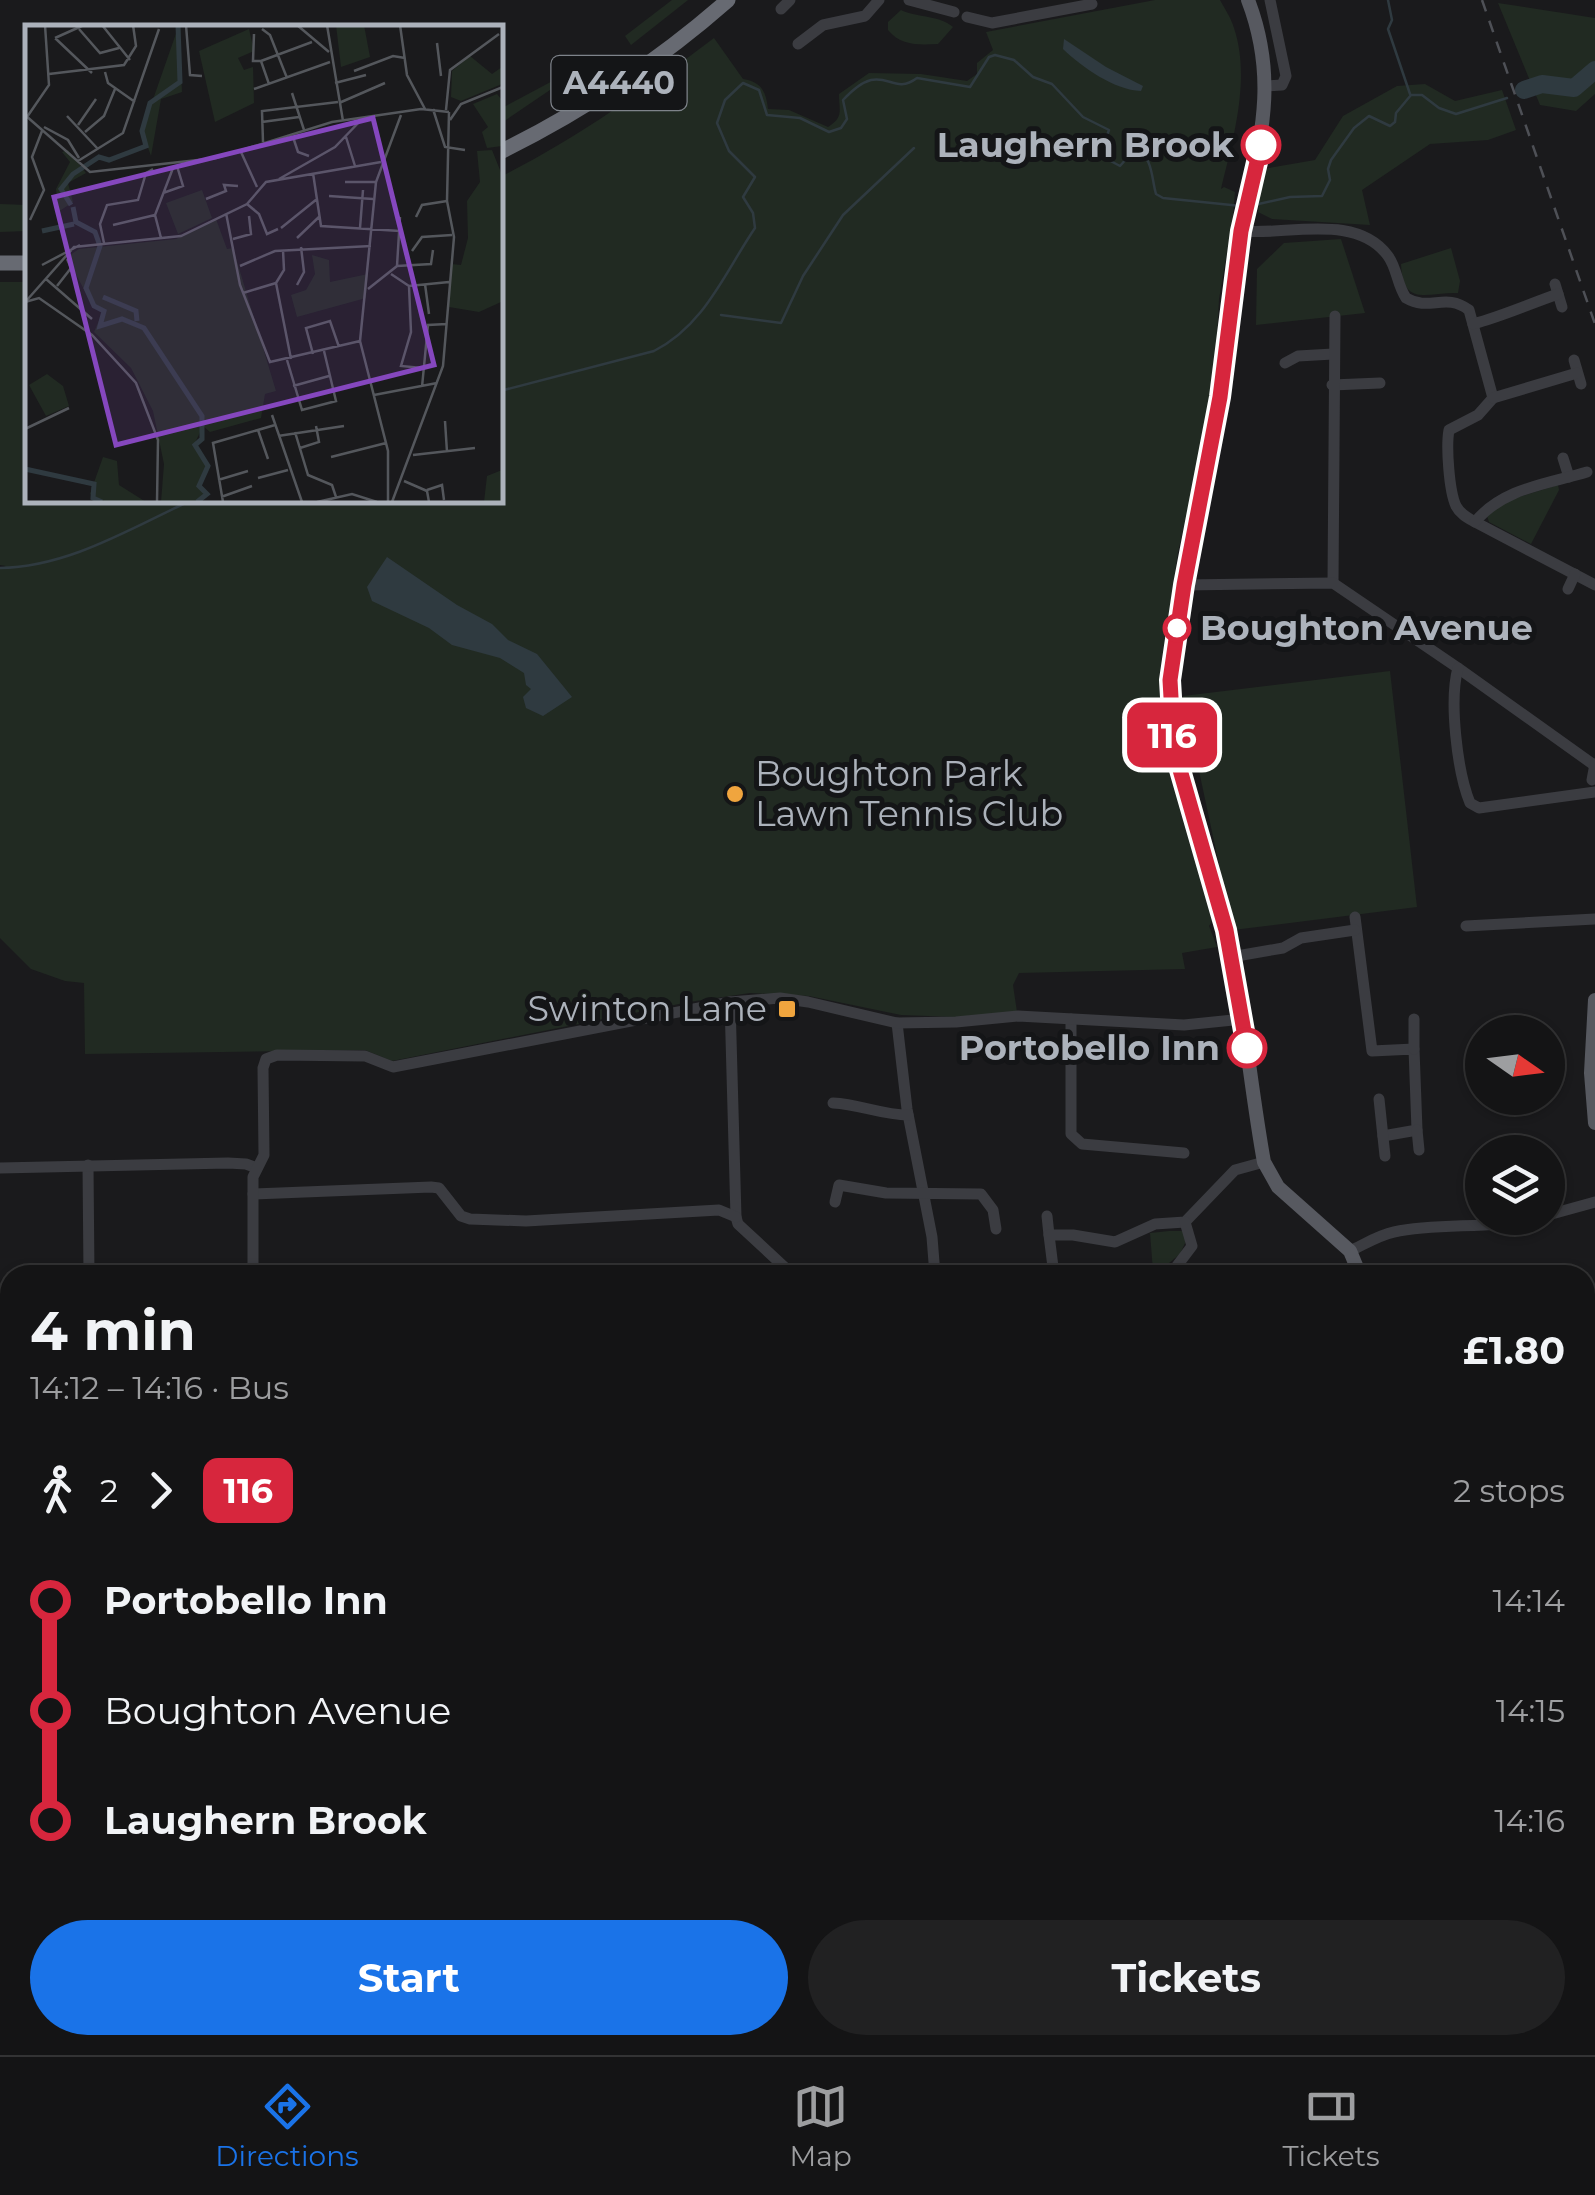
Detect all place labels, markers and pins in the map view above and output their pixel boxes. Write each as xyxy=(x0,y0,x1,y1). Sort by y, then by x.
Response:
place label: Laughern Brook xyxy=(937,123,1235,166)
marker: Laughern Brook xyxy=(1242,126,1280,164)
place label: Boughton Avenue xyxy=(1200,606,1533,649)
marker: Boughton Avenue xyxy=(1164,615,1190,641)
place label: Boughton Park Lawn Tennis Club xyxy=(755,752,1063,835)
marker: Boughton Park Lawn Tennis Club xyxy=(724,783,746,805)
place label: Swinton Lane xyxy=(528,987,767,1030)
marker: Swinton Lane xyxy=(776,998,798,1020)
place label: Portobello Inn xyxy=(959,1026,1220,1069)
marker: Portobello Inn xyxy=(1228,1029,1266,1067)

